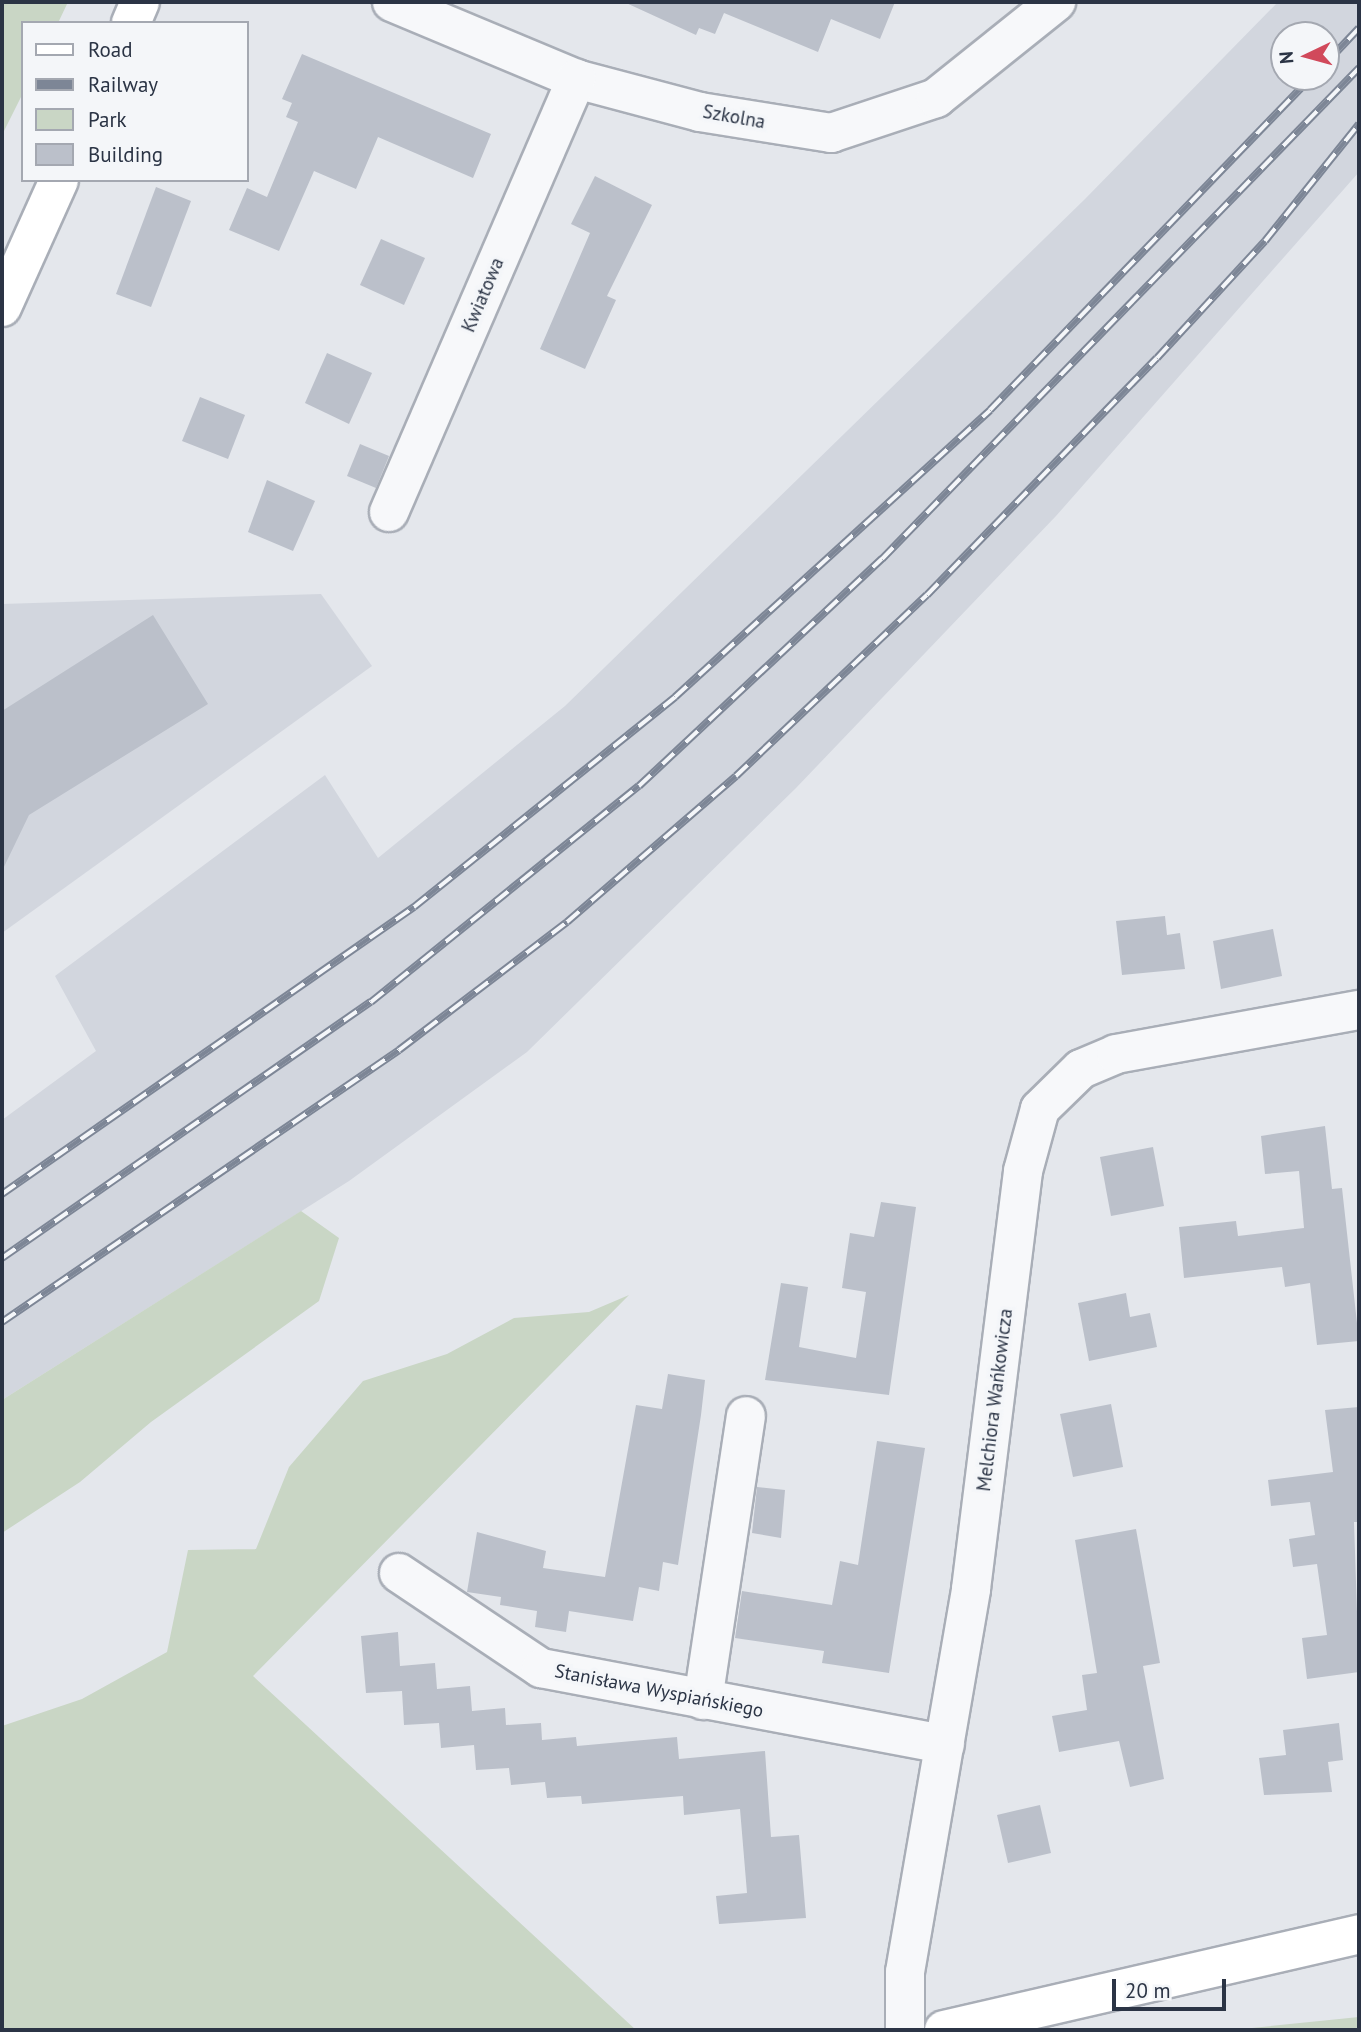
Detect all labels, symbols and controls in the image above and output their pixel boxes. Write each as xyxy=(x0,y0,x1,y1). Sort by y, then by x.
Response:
legend xyxy=(21,21,248,182)
north arrow xyxy=(1270,21,1340,91)
text: Road xyxy=(88,36,132,63)
text: N xyxy=(1274,50,1299,65)
text: Railway xyxy=(88,71,158,98)
street label: Szkolna xyxy=(701,100,767,134)
text: Park xyxy=(88,106,127,133)
text: Building xyxy=(88,141,163,168)
street label: Kwiatowa xyxy=(457,254,509,336)
street label: Melchiora Wańkowicza xyxy=(972,1307,1018,1493)
street label: Stanisława Wyspiańskiego xyxy=(553,1660,765,1722)
scale bar xyxy=(1116,1966,1230,2010)
text: 20 m xyxy=(1125,1977,1171,2004)

